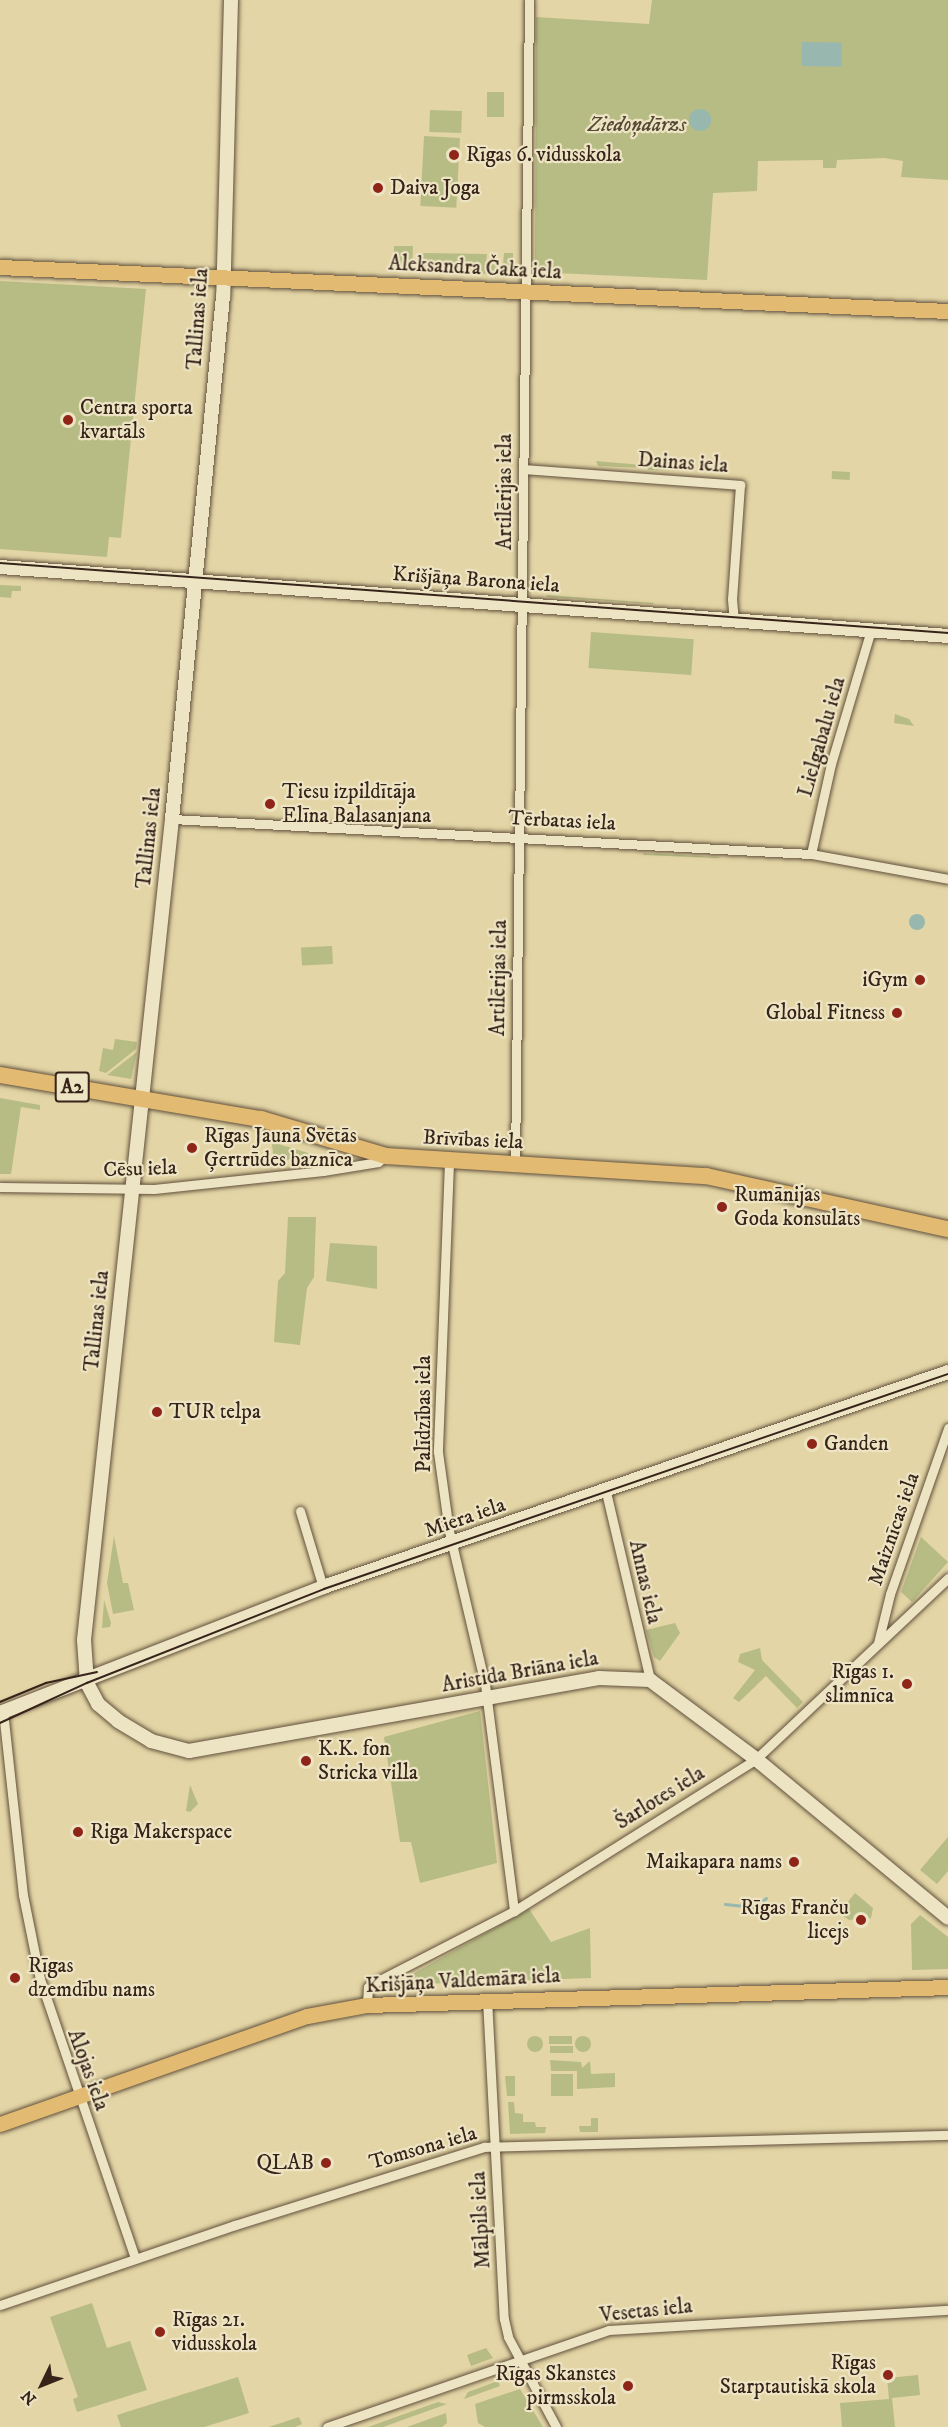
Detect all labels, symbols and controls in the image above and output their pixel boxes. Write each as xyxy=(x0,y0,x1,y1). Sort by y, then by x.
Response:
park label: Ziedoņdārzs xyxy=(588,112,686,138)
place label: Rīgas 6. vidusskola xyxy=(466,142,621,168)
marker: Rīgas 6. vidusskola xyxy=(447,148,461,162)
place label: Daiva Joga xyxy=(390,175,480,201)
marker: Daiva Joga xyxy=(371,181,385,195)
street label: Aleksandra Čaka iela xyxy=(388,251,562,285)
street label: Tallinas iela xyxy=(182,267,214,371)
place label: Centra sporta kvartāls xyxy=(80,395,193,445)
marker: Centra sporta kvartāls xyxy=(61,413,75,427)
street label: Artilērijas iela xyxy=(492,434,518,550)
street label: Dainas iela xyxy=(637,447,729,479)
street label: Krišjāņa Barona iela xyxy=(392,562,560,598)
street label: Lielgabalu iela xyxy=(793,674,851,800)
place label: Tiesu izpildītāja Elīna Balasanjana xyxy=(282,779,431,829)
street label: Tallinas iela xyxy=(131,786,167,890)
marker: Tiesu izpildītāja Elīna Balasanjana xyxy=(263,797,277,811)
street label: Tērbatas iela xyxy=(508,806,616,836)
street label: Artilērijas iela xyxy=(485,920,513,1036)
place label: iGym xyxy=(862,967,908,993)
marker: iGym xyxy=(913,973,927,987)
place label: Global Fitness xyxy=(766,1000,885,1026)
marker: Global Fitness xyxy=(890,1006,904,1020)
road number: A2 xyxy=(54,1070,90,1104)
place label: Rīgas Jaunā Svētās Ģertrūdes baznīca xyxy=(204,1123,357,1173)
street label: Brīvības iela xyxy=(422,1125,524,1155)
marker: Rīgas Jaunā Svētās Ģertrūdes baznīca xyxy=(185,1141,199,1155)
street label: Cēsu iela xyxy=(103,1155,177,1183)
place label: Rumānijas Goda konsulāts xyxy=(734,1182,860,1232)
marker: Rumānijas Goda konsulāts xyxy=(715,1200,729,1214)
street label: Tallinas iela xyxy=(79,1269,115,1373)
street label: Palīdzības iela xyxy=(411,1355,437,1473)
place label: TUR telpa xyxy=(169,1399,261,1425)
marker: TUR telpa xyxy=(150,1405,164,1419)
place label: Ganden xyxy=(824,1431,889,1457)
marker: Ganden xyxy=(805,1437,819,1451)
street label: Maiznīcas iela xyxy=(863,1469,925,1589)
street label: Miera iela xyxy=(421,1492,509,1544)
street label: Annas iela xyxy=(623,1538,667,1626)
street label: Aristida Briāna iela xyxy=(440,1646,600,1698)
place label: Rīgas 1. slimnīca xyxy=(825,1659,894,1709)
marker: Rīgas 1. slimnīca xyxy=(898,1675,916,1693)
place label: K.K. fon Stricka villa xyxy=(318,1736,418,1786)
marker: K.K. fon Stricka villa xyxy=(299,1754,313,1768)
street label: Šarlotes iela xyxy=(611,1761,709,1835)
place label: Riga Makerspace xyxy=(90,1819,232,1845)
marker: Riga Makerspace xyxy=(71,1825,85,1839)
place label: Maikapara nams xyxy=(646,1849,782,1875)
marker: Maikapara nams xyxy=(787,1855,801,1869)
place label: Rīgas Franču licejs xyxy=(740,1895,849,1945)
marker: Rīgas Franču licejs xyxy=(854,1913,868,1927)
place label: Rīgas dzemdību nams xyxy=(28,1953,155,2003)
street label: Krišjāņa Valdemāra iela xyxy=(365,1963,561,1999)
marker: Rīgas dzemdību nams xyxy=(6,1969,24,1987)
street label: Alojas iela xyxy=(62,2026,114,2114)
street label: Tomsona iela xyxy=(366,2121,480,2175)
place label: QLAB xyxy=(257,2150,314,2176)
marker: QLAB xyxy=(319,2156,333,2170)
street label: Mālpils iela xyxy=(466,2171,496,2269)
street label: Vesetas iela xyxy=(598,2294,694,2328)
place label: Rīgas 21. vidusskola xyxy=(172,2307,257,2357)
marker: Rīgas 21. vidusskola xyxy=(153,2325,167,2339)
place label: Rīgas Starptautiskā skola xyxy=(720,2350,876,2400)
north arrow xyxy=(12,2355,72,2415)
place label: Rīgas Skanstes pirmsskola xyxy=(495,2361,616,2411)
marker: Rīgas Starptautiskā skola xyxy=(881,2368,895,2382)
marker: Rīgas Skanstes pirmsskola xyxy=(621,2379,635,2393)
text: N xyxy=(17,2386,41,2409)

